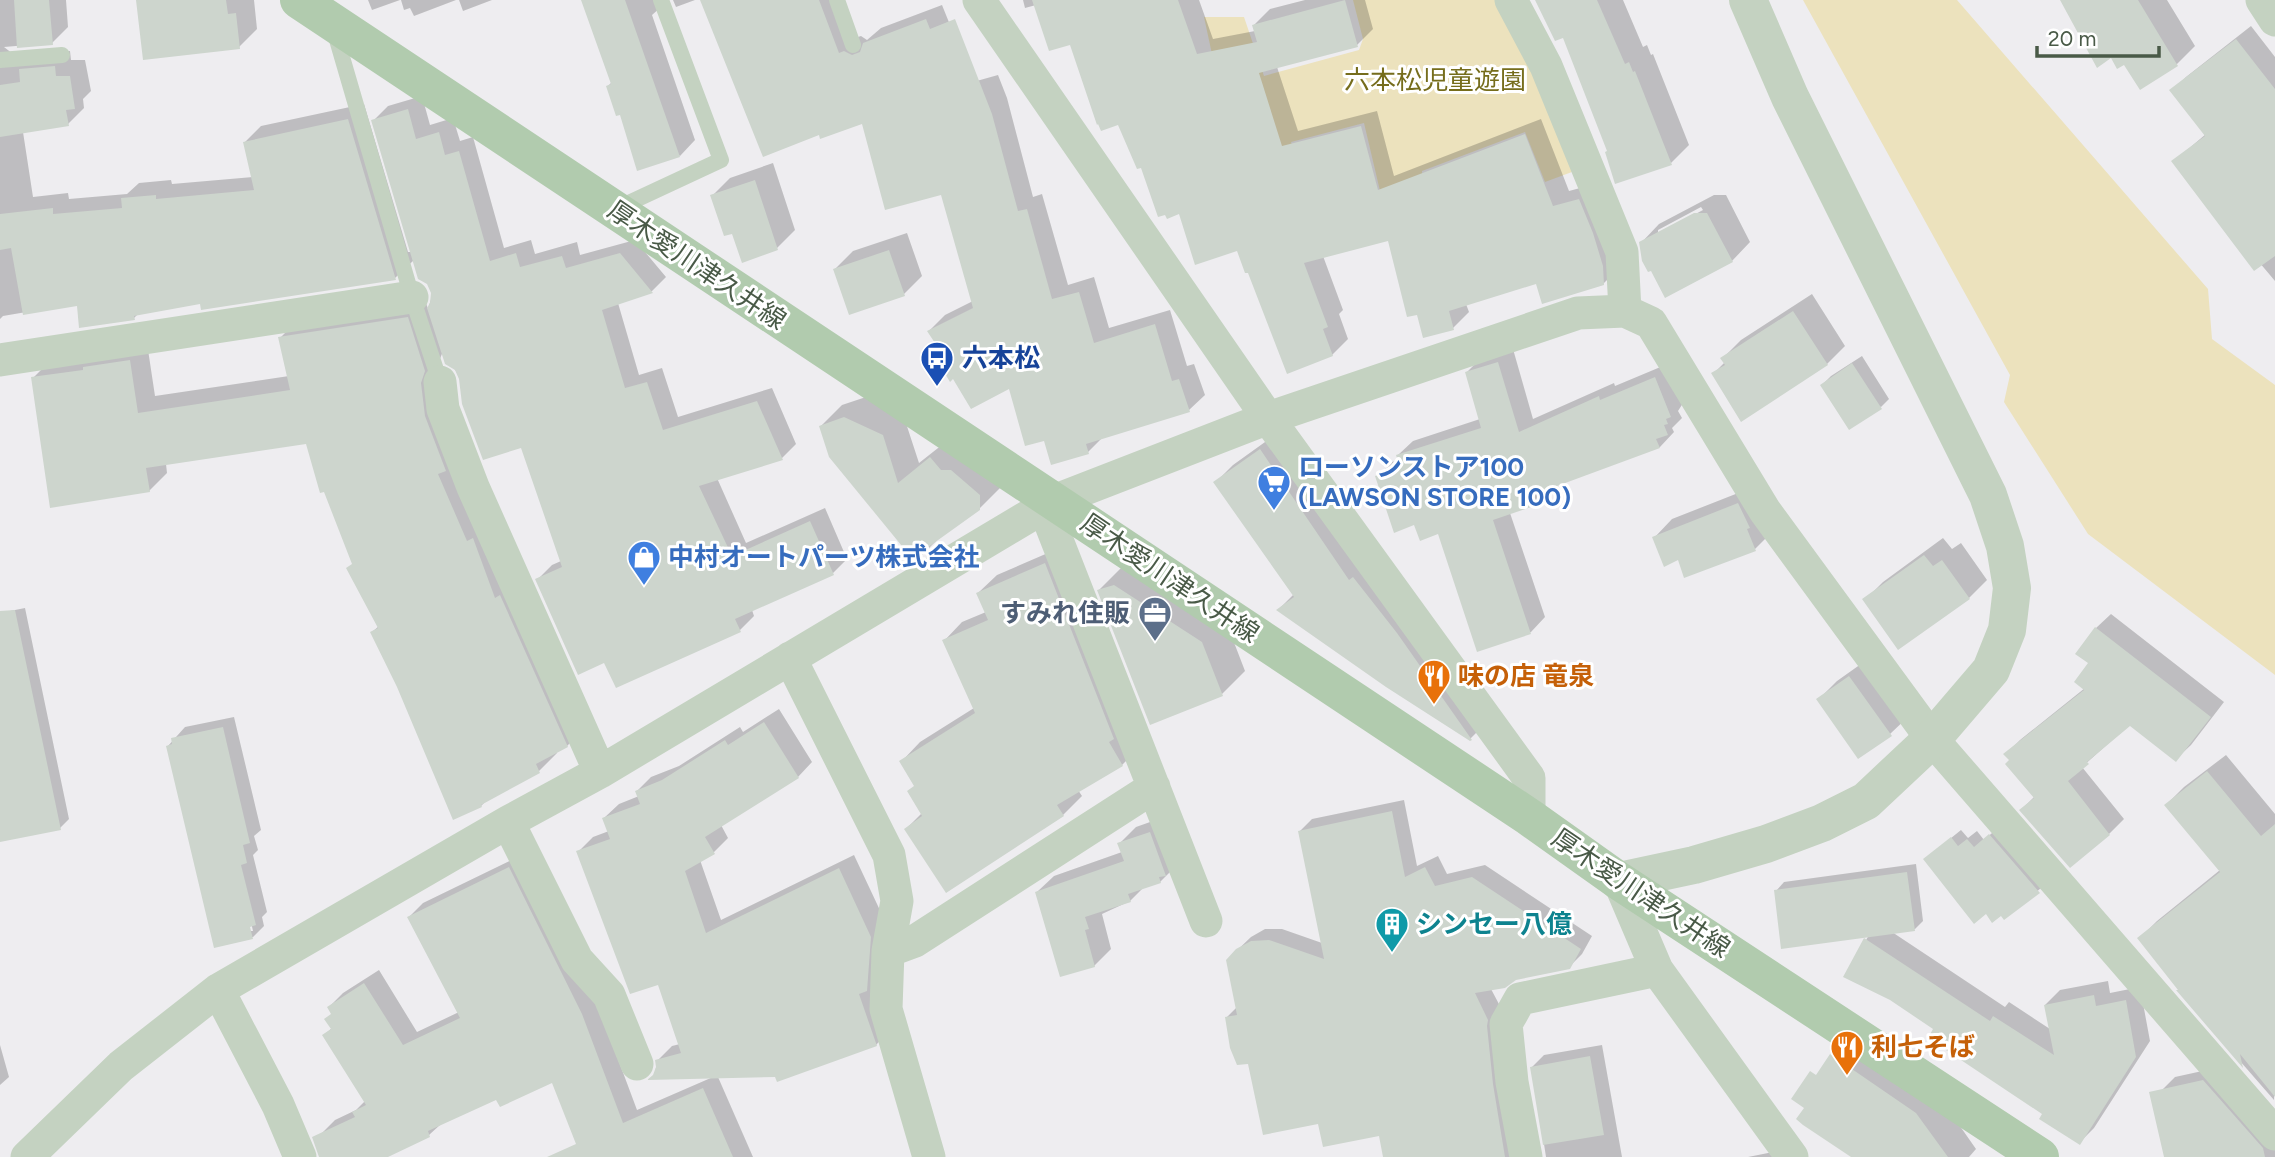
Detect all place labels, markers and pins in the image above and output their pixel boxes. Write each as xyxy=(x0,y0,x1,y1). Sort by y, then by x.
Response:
bus stop icon: 六本松 xyxy=(918,339,956,388)
place label: 六本松 xyxy=(962,342,1040,374)
place label: ローソンストア100 (LAWSON STORE 100) xyxy=(1298,451,1571,513)
supermarket icon: ローソンストア100 (LAWSON STORE 100) xyxy=(1255,463,1293,512)
shop icon: 中村オートパーツ株式会社 xyxy=(625,538,663,587)
place label: 中村オートパーツ株式会社 xyxy=(668,541,979,573)
office icon: すみれ住販 xyxy=(1136,594,1174,643)
place label: すみれ住販 xyxy=(1000,597,1130,629)
restaurant icon: 味の店 竜泉 xyxy=(1415,657,1453,706)
place label: 味の店 竜泉 xyxy=(1458,660,1594,692)
building icon: シンセー八億 xyxy=(1373,905,1411,954)
place label: シンセー八億 xyxy=(1416,908,1572,940)
restaurant icon: 利七そば xyxy=(1828,1028,1866,1077)
place label: 利七そば xyxy=(1871,1031,1975,1063)

